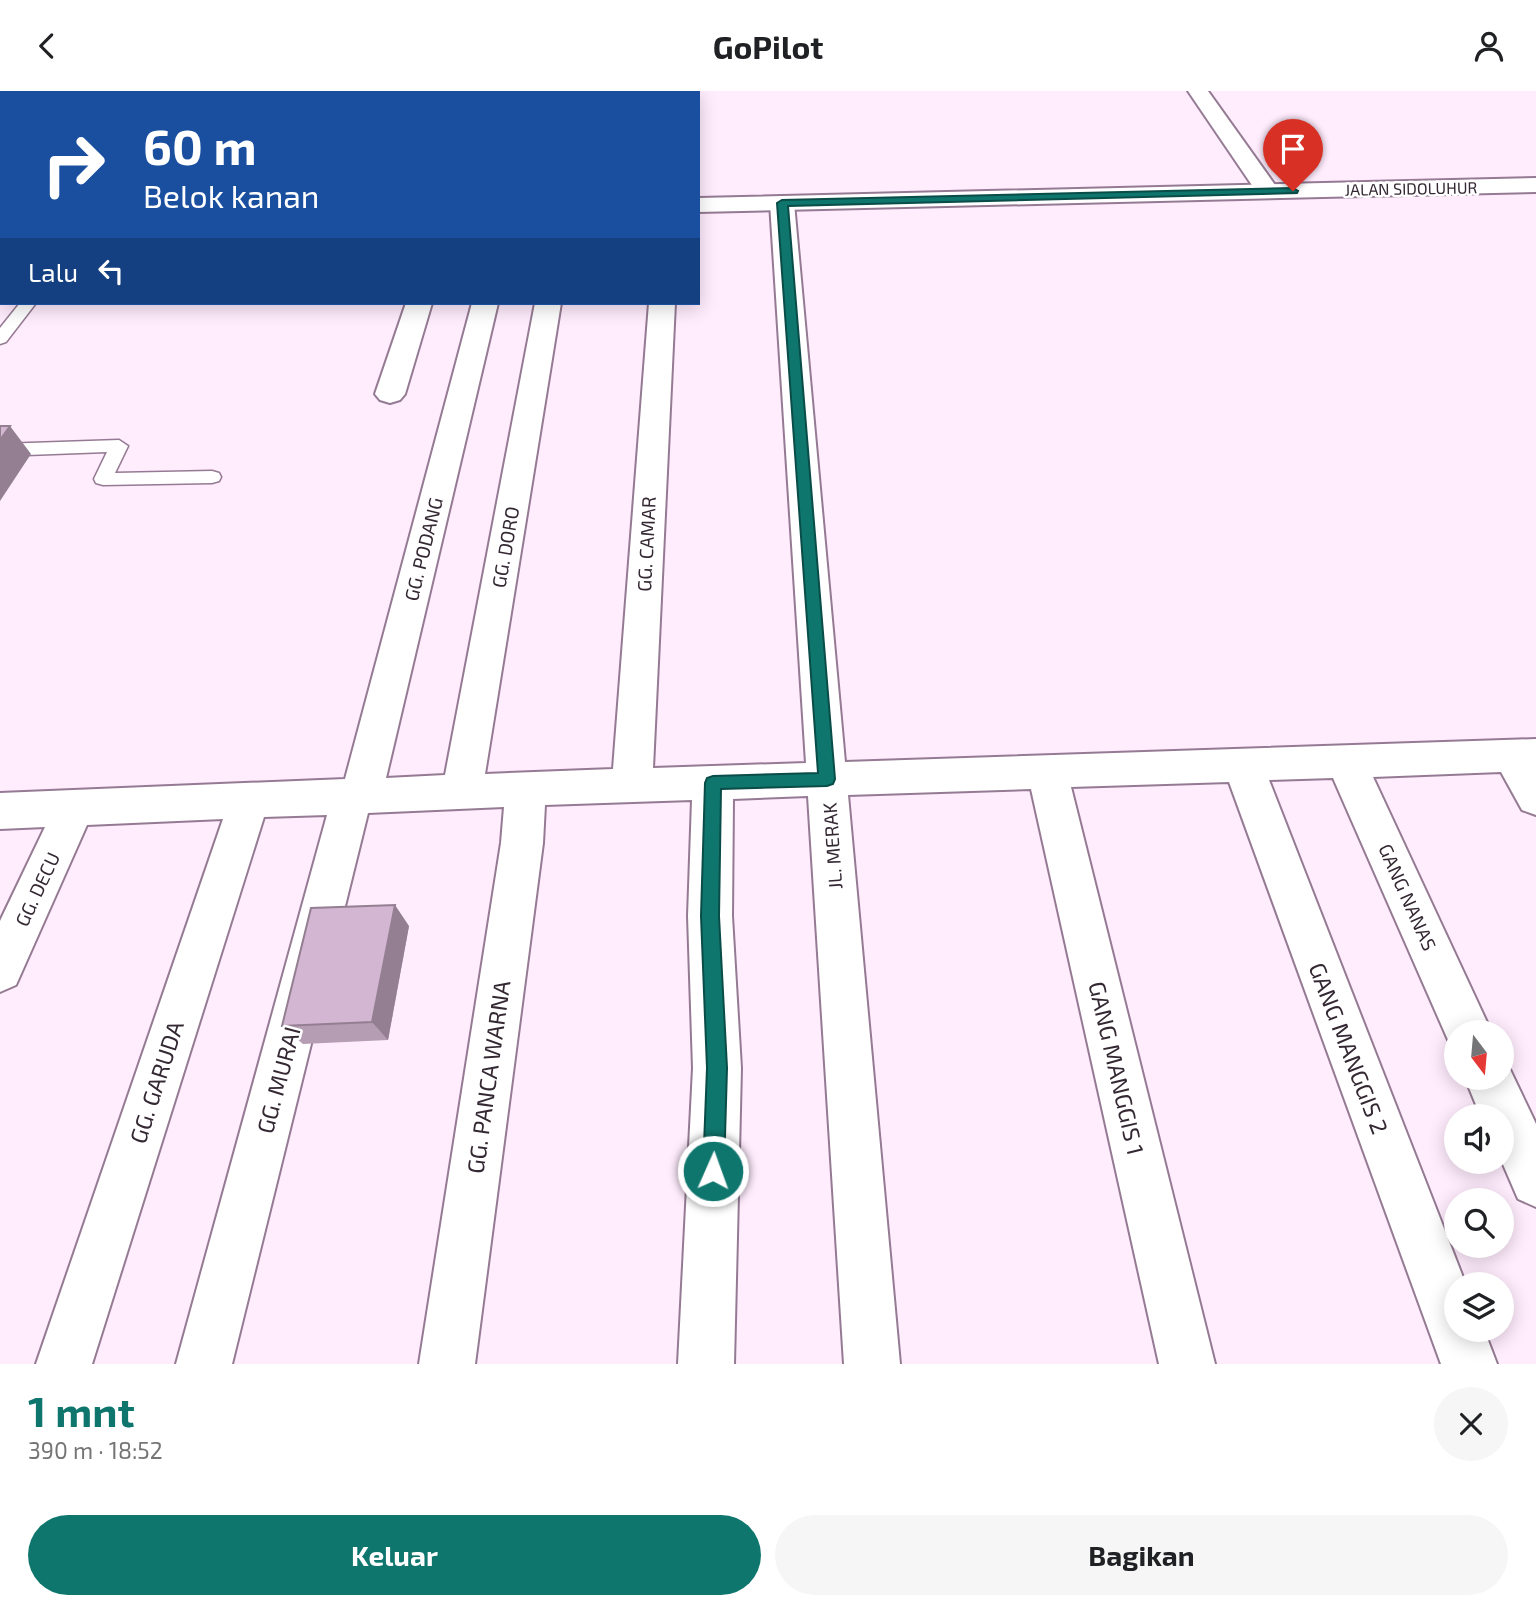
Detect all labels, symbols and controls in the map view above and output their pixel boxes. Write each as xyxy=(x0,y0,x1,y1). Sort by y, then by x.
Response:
icon: back xyxy=(28,27,66,65)
text: GoPilot xyxy=(713,27,823,65)
icon: person xyxy=(1470,27,1508,65)
text: 60 m xyxy=(143,116,257,175)
icon: right xyxy=(28,119,119,210)
pin xyxy=(1263,119,1323,191)
icon: arrive xyxy=(1274,130,1312,168)
text: Belok kanan xyxy=(143,176,319,214)
street label: JALAN SIDOLUHUR xyxy=(1344,177,1478,199)
icon: left xyxy=(92,252,130,290)
text: Lalu xyxy=(28,256,78,287)
street label: GG. PODANG xyxy=(399,495,447,603)
street label: GG. CAMAR xyxy=(632,496,660,592)
street label: GG. DORO xyxy=(487,505,523,589)
street label: JL. MERAK xyxy=(817,802,847,890)
street label: GANG NANAS xyxy=(1374,840,1442,954)
street label: GG. DECU xyxy=(10,848,64,930)
street label: GANG MANGGIS 2 xyxy=(1303,958,1395,1138)
street label: GG. PANCA WARNA xyxy=(461,978,516,1175)
street label: GANG MANGGIS 1 xyxy=(1083,978,1151,1158)
street label: GG. GARUDA xyxy=(123,1017,189,1147)
north arrow xyxy=(1444,1020,1514,1090)
map controls xyxy=(1444,1020,1514,1342)
street label: GG. MURAI xyxy=(250,1024,306,1136)
button: sound xyxy=(1444,1104,1514,1174)
position arrow xyxy=(676,1134,750,1208)
button: search xyxy=(1444,1188,1514,1258)
button: layers xyxy=(1444,1272,1514,1342)
text: 1 mnt xyxy=(28,1385,135,1435)
button: close xyxy=(1434,1387,1508,1461)
text: 390 m · 18:52 xyxy=(28,1436,163,1464)
button: Keluar xyxy=(28,1515,761,1595)
button: Bagikan xyxy=(775,1515,1508,1595)

